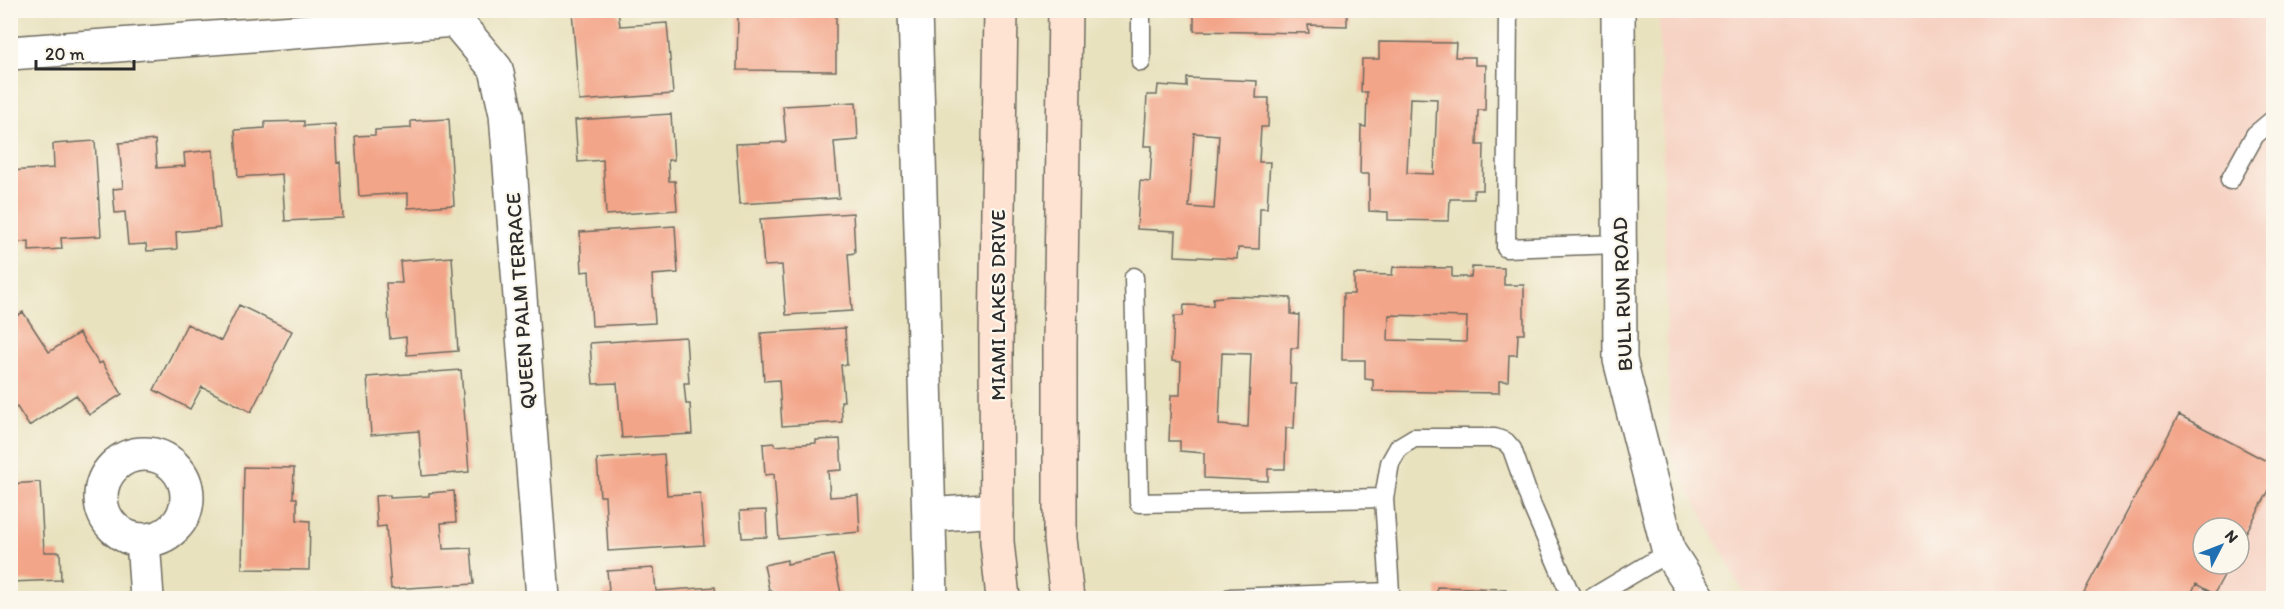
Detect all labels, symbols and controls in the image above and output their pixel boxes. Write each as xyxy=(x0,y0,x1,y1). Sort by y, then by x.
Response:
scale bar xyxy=(36,33,134,71)
text: 20 m xyxy=(45,43,85,65)
street label: QUEEN PALM TERRACE xyxy=(500,192,540,410)
street label: MIAMI LAKES DRIVE xyxy=(985,209,1010,401)
street label: BULL RUN ROAD xyxy=(1607,216,1637,372)
north arrow xyxy=(2191,516,2251,576)
text: N xyxy=(2221,526,2242,547)

